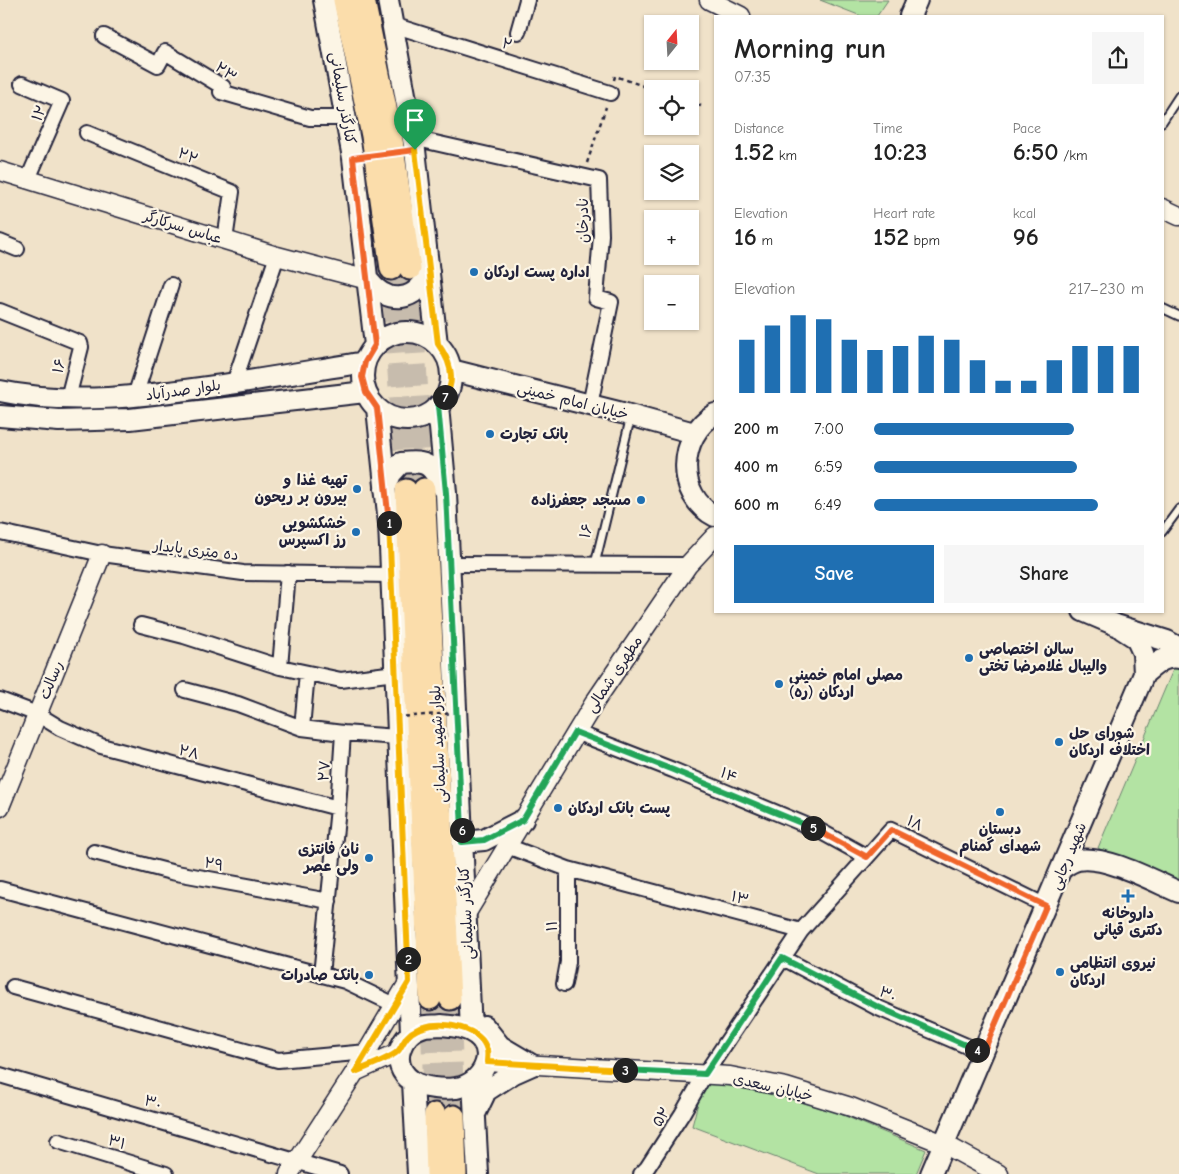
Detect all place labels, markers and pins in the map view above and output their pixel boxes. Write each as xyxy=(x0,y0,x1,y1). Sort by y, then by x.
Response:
pin xyxy=(394,99,436,150)
place label: اداره پست اردکان xyxy=(484,263,589,281)
marker: اداره پست اردکان xyxy=(468,266,480,278)
pin: 7 xyxy=(432,384,458,410)
place label: بانک تجارت xyxy=(500,425,568,443)
marker: بانک تجارت xyxy=(484,428,496,440)
place label: تهیه غذا و بیرون بر ریحون xyxy=(254,471,348,507)
marker: تهیه غذا و بیرون بر ریحون xyxy=(351,483,363,495)
place label: مسجد جعفرزاده xyxy=(531,491,631,509)
marker: مسجد جعفرزاده xyxy=(635,494,647,506)
pin: 1 xyxy=(376,510,402,536)
place label: خشکشویی رز اکسپرس xyxy=(279,514,346,549)
marker: خشکشویی رز اکسپرس xyxy=(350,526,362,538)
place label: سالن اختصاصی والیبال غلامرضا تختی xyxy=(979,640,1107,676)
marker: سالن اختصاصی والیبال غلامرضا تختی xyxy=(963,652,975,664)
place label: مصلی امام خمینی (ره) اردکان xyxy=(789,666,903,701)
marker: مصلی امام خمینی (ره) اردکان xyxy=(773,678,785,690)
place label: شورای حل اختلاف اردکان xyxy=(1069,724,1150,759)
marker: شورای حل اختلاف اردکان xyxy=(1053,736,1065,748)
place label: پست بانک اردکان xyxy=(568,799,671,817)
marker: پست بانک اردکان xyxy=(552,802,564,814)
marker: دبستان شهدای گمنام xyxy=(994,806,1006,818)
pin: 5 xyxy=(800,816,826,840)
pin: 6 xyxy=(450,818,474,842)
place label: دبستان شهدای گمنام xyxy=(959,820,1041,857)
place label: نان فانتزی ولی عصر xyxy=(298,840,359,876)
marker: نان فانتزی ولی عصر xyxy=(363,852,375,864)
marker: داروخانه دکتری قپانی xyxy=(1122,890,1134,902)
place label: داروخانه دکتری قپانی xyxy=(1093,904,1163,940)
pin: 2 xyxy=(396,946,420,972)
place label: نیروی انتظامی اردکان xyxy=(1070,954,1156,989)
place label: بانک صادرات xyxy=(281,966,359,984)
marker: نیروی انتظامی اردکان xyxy=(1054,966,1066,978)
marker: بانک صادرات xyxy=(363,969,375,981)
pin: 4 xyxy=(964,1038,990,1062)
pin: 3 xyxy=(612,1058,638,1082)

